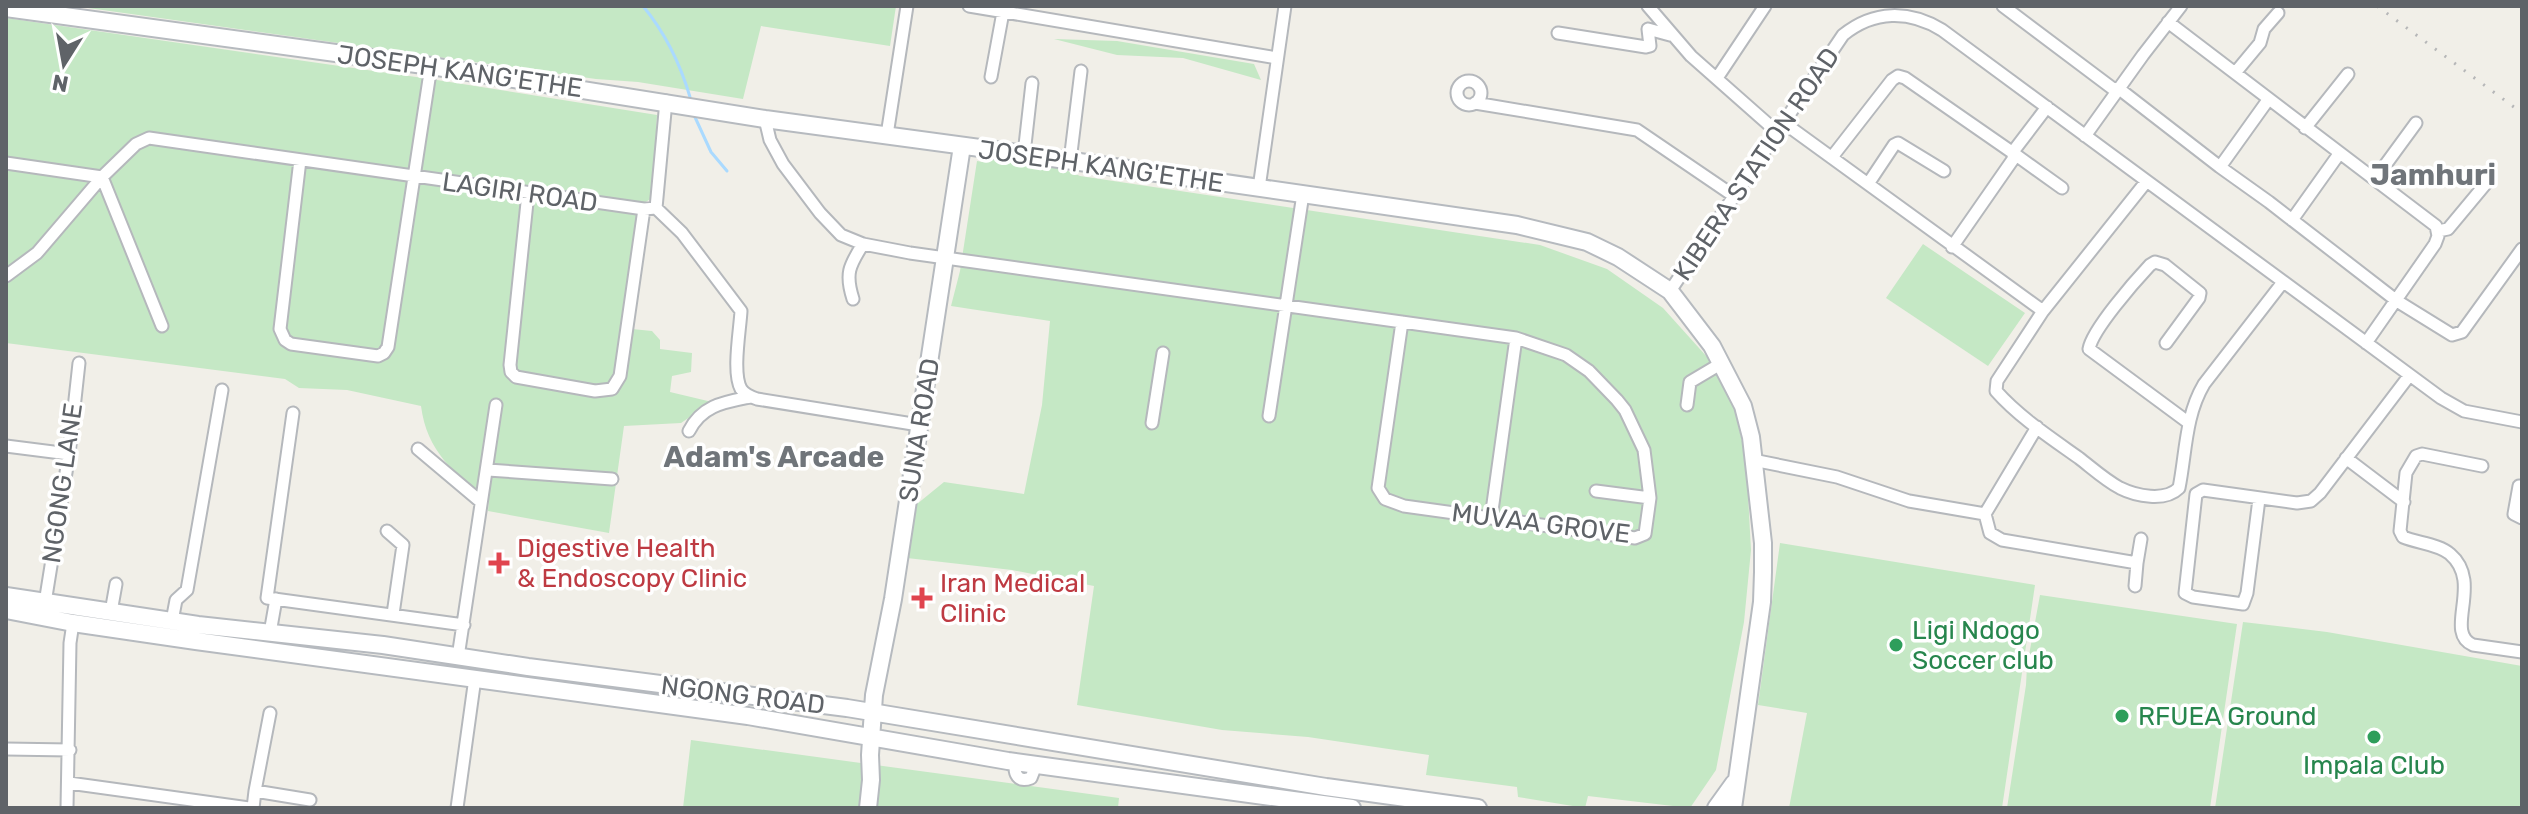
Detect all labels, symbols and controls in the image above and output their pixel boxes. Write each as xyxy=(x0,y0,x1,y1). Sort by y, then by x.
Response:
north arrow xyxy=(24,24,104,104)
street label: JOSEPH KANG'ETHE xyxy=(335,39,585,104)
street label: KIBERA STATION ROAD xyxy=(1667,42,1846,287)
text: N xyxy=(50,68,71,98)
street label: JOSEPH KANG'ETHE xyxy=(976,134,1226,199)
district label: Jamhuri xyxy=(2370,157,2496,193)
street label: LAGIRI ROAD xyxy=(440,166,600,219)
street label: SUNA ROAD xyxy=(893,356,946,504)
street label: NGONG LANE xyxy=(36,401,89,565)
district label: Adam's Arcade xyxy=(664,439,884,475)
street label: MUVAA GROVE xyxy=(1450,497,1632,550)
place label: Digestive Health & Endoscopy Clinic xyxy=(517,533,747,594)
marker: Digestive Health & Endoscopy Clinic xyxy=(488,552,510,574)
place label: Iran Medical Clinic xyxy=(940,568,1085,629)
marker: Iran Medical Clinic xyxy=(911,587,933,609)
place label: Ligi Ndogo Soccer club xyxy=(1912,615,2054,676)
marker: Ligi Ndogo Soccer club xyxy=(1887,636,1905,654)
street label: NGONG ROAD xyxy=(659,670,827,721)
place label: RFUEA Ground xyxy=(2138,701,2316,732)
marker: RFUEA Ground xyxy=(2113,707,2131,725)
marker: Impala Club xyxy=(2365,728,2383,746)
place label: Impala Club xyxy=(2303,750,2445,781)

